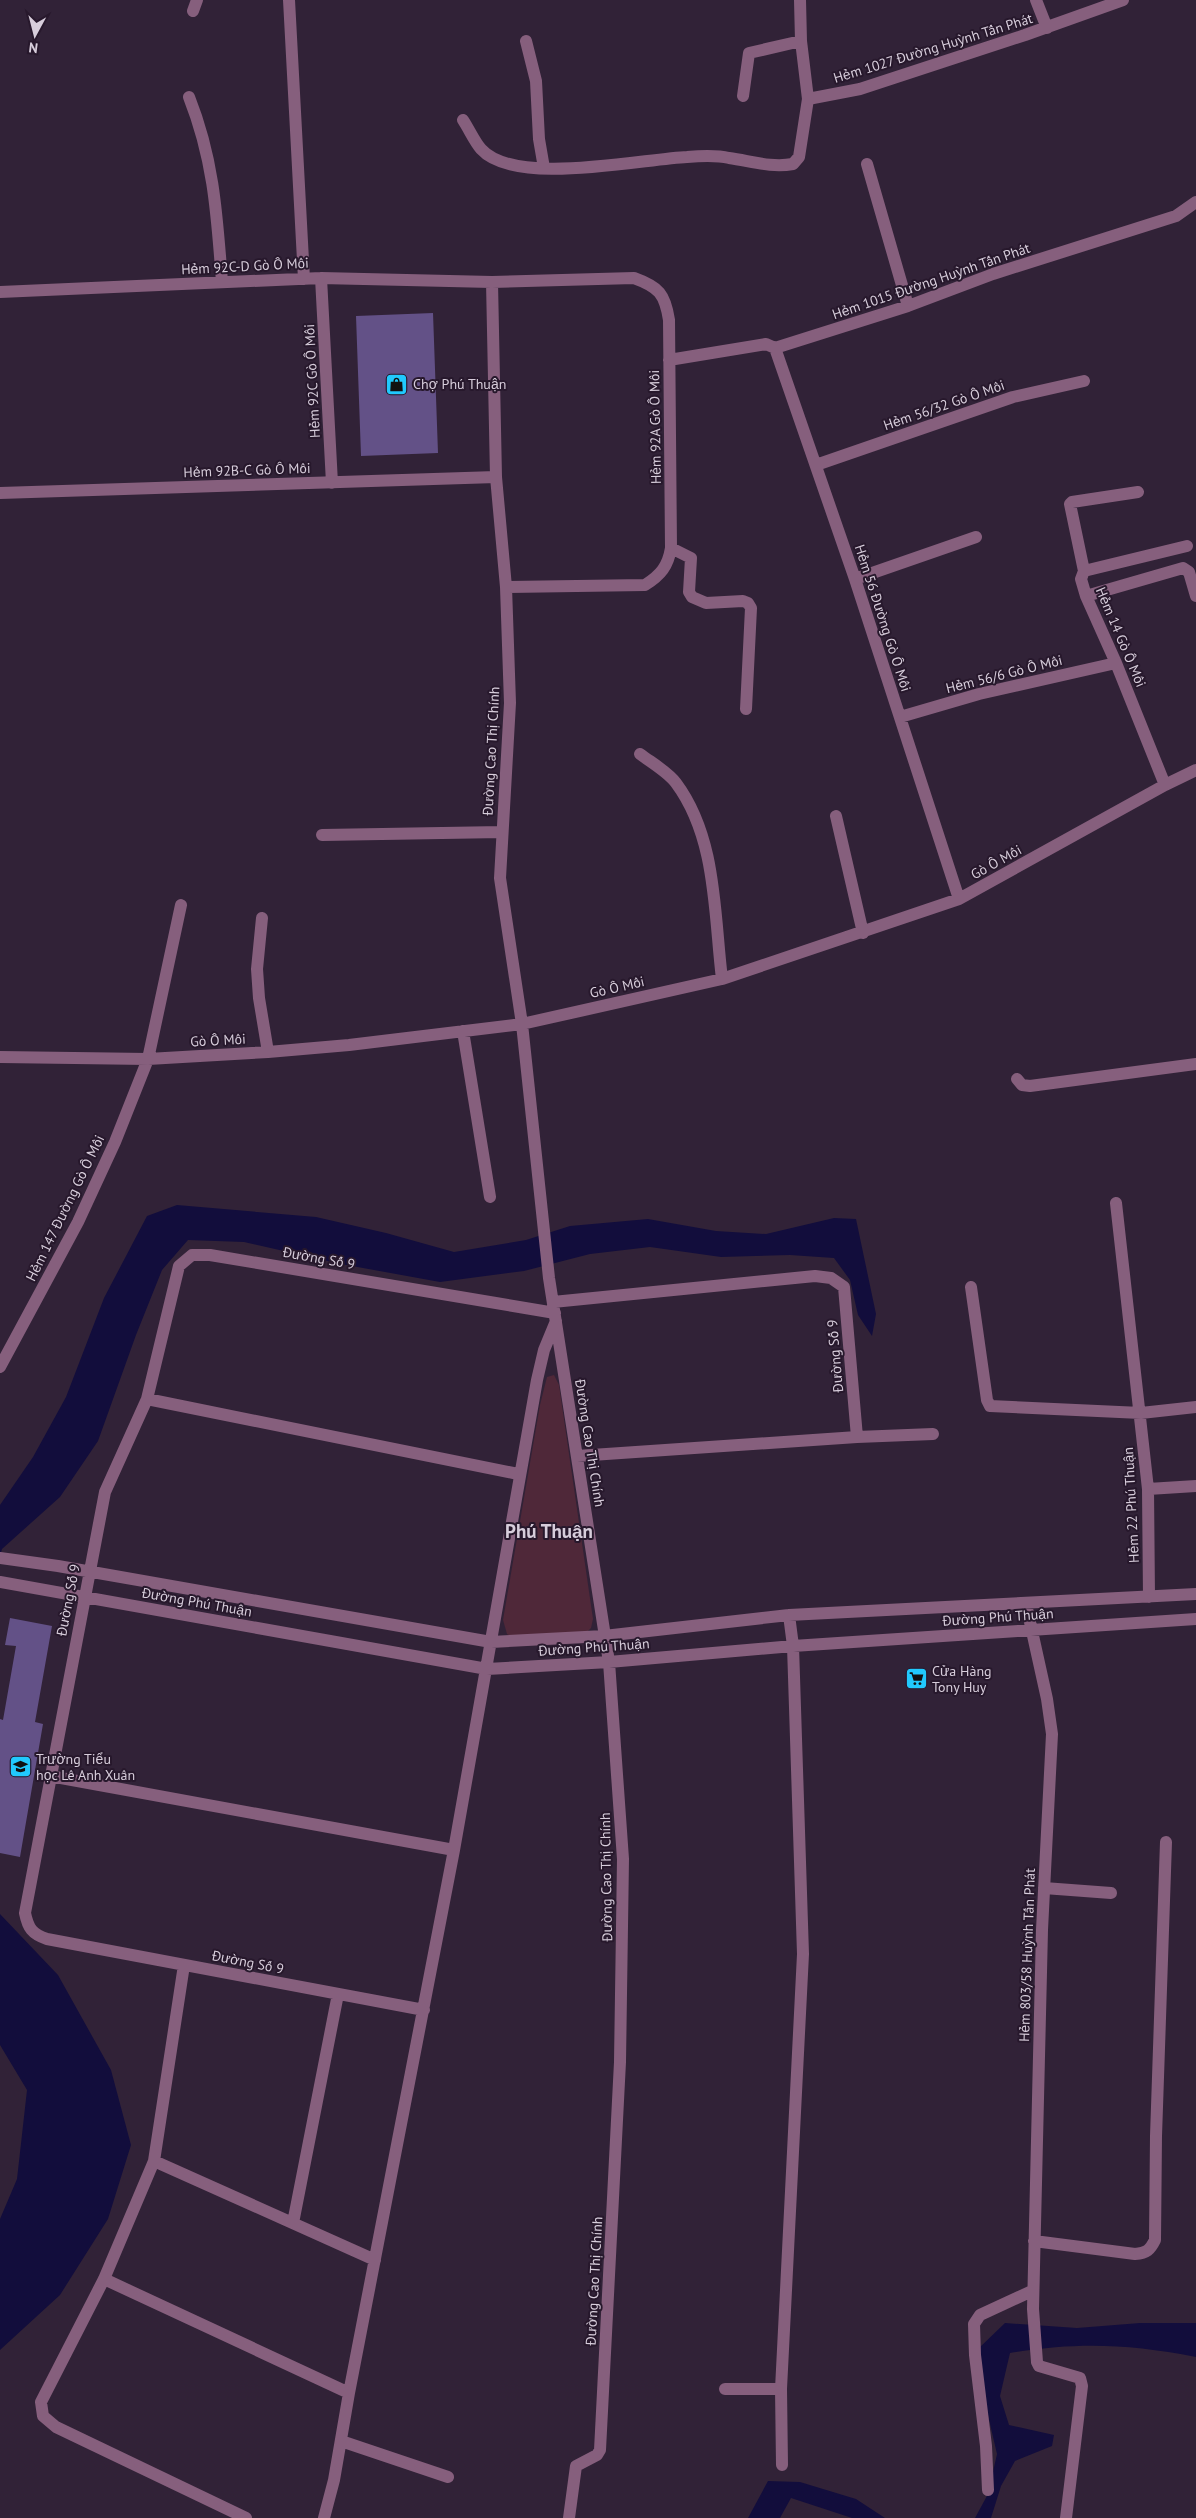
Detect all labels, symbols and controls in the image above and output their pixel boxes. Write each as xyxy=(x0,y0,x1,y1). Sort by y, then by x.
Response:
street label: Hẻm 1027 Đường Huỳnh Tấn Phát xyxy=(831,9,1035,87)
north arrow xyxy=(10,10,60,60)
text: N xyxy=(28,38,39,57)
street label: Hẻm 1015 Đường Huỳnh Tấn Phát xyxy=(830,239,1033,323)
street label: Hẻm 92C-D Gò Ô Môi xyxy=(181,254,309,278)
street label: Hẻm 92C Gò Ô Môi xyxy=(300,324,324,438)
street label: Hẻm 92A Gò Ô Môi xyxy=(645,370,665,484)
shop icon: Chợ Phú Thuận xyxy=(385,372,409,396)
place label: Chợ Phú Thuận xyxy=(413,375,506,393)
street label: Hẻm 56/32 Gò Ô Môi xyxy=(881,376,1007,434)
street label: Hẻm 92B-C Gò Ô Môi xyxy=(183,459,311,481)
street label: Hẻm 56 Đường Gò Ô Môi xyxy=(851,542,915,694)
street label: Hẻm 14 Gò Ô Môi xyxy=(1092,584,1150,690)
street label: Hẻm 56/6 Gò Ô Môi xyxy=(944,651,1064,697)
street label: Đường Cao Thị Chính xyxy=(479,686,503,817)
street label: Gò Ô Môi xyxy=(967,841,1025,883)
street label: Gò Ô Môi xyxy=(588,972,646,1002)
street label: Gò Ô Môi xyxy=(190,1030,246,1050)
street label: Hẻm 147 Đường Gò Ô Môi xyxy=(22,1132,108,1284)
street label: Đường Số 9 xyxy=(281,1243,357,1273)
street label: Đường Số 9 xyxy=(823,1319,847,1394)
street label: Đường Cao Thị Chính xyxy=(571,1377,609,1508)
street label: Hẻm 22 Phú Thuận xyxy=(1119,1447,1143,1563)
district label: Phú Thuận xyxy=(505,1519,593,1543)
street label: Đường Số 9 xyxy=(52,1562,84,1639)
street label: Đường Phú Thuận xyxy=(140,1583,253,1621)
street label: Đường Phú Thuận xyxy=(941,1604,1054,1630)
street label: Đường Phú Thuận xyxy=(537,1634,650,1660)
place label: Cửa Hàng Tony Huy xyxy=(932,1662,992,1696)
supermarket icon: Cửa Hàng Tony Huy xyxy=(904,1667,928,1691)
place label: Trường Tiểu học Lê Anh Xuân xyxy=(36,1750,135,1784)
school or university icon: Trường Tiểu học Lê Anh Xuân xyxy=(8,1755,32,1779)
street label: Đường Cao Thị Chính xyxy=(596,1812,616,1943)
street label: Hẻm 803/58 Huỳnh Tấn Phát xyxy=(1015,1868,1039,2042)
street label: Đường Số 9 xyxy=(209,1946,286,1978)
street label: Đường Cao Thị Chính xyxy=(582,2216,606,2347)

